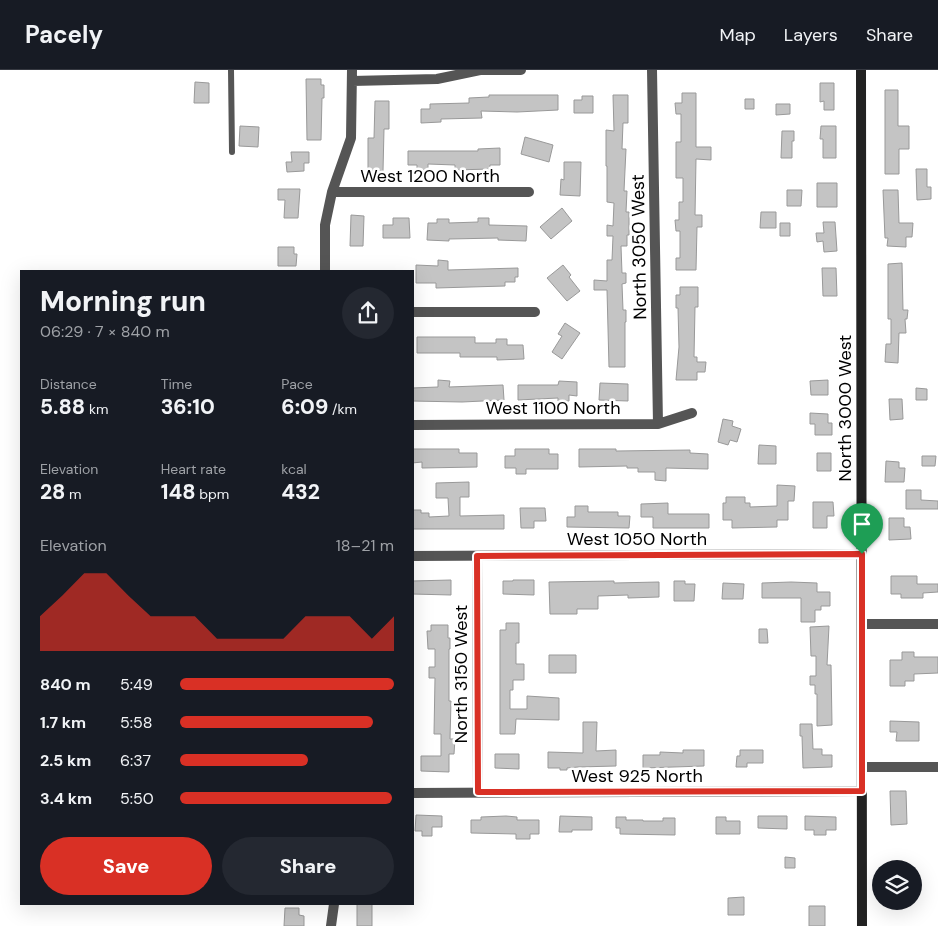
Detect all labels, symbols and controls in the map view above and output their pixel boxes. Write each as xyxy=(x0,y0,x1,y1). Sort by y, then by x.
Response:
text: Pacely xyxy=(25,19,103,50)
text: Map xyxy=(720,23,756,47)
text: Layers xyxy=(784,23,838,47)
text: Share xyxy=(866,23,913,47)
street label: West 1200 North xyxy=(360,164,500,188)
street label: North 3050 West xyxy=(626,174,652,320)
text: Morning run xyxy=(40,283,206,320)
button: share xyxy=(342,287,394,339)
text: 06:29 · 7 × 840 m xyxy=(40,321,170,342)
street label: North 3000 West xyxy=(833,335,857,481)
text: Distance xyxy=(40,375,97,393)
text: Time xyxy=(161,375,192,393)
text: Pace xyxy=(281,375,313,393)
text: 5.88 xyxy=(40,393,85,421)
text: 36:10 xyxy=(161,393,215,421)
text: 6:09 xyxy=(281,393,328,421)
street label: West 1100 North xyxy=(485,396,621,420)
text: km xyxy=(85,400,108,418)
text: /km xyxy=(328,400,357,418)
text: Elevation xyxy=(40,460,98,478)
text: Heart rate xyxy=(161,460,226,478)
text: kcal xyxy=(281,460,307,478)
text: 28 xyxy=(40,478,65,506)
text: 148 xyxy=(161,478,196,506)
text: 432 xyxy=(281,478,320,506)
text: m xyxy=(65,485,82,503)
text: bpm xyxy=(196,485,229,503)
pin xyxy=(841,503,883,554)
icon: arrive xyxy=(848,510,876,538)
street label: West 1050 North xyxy=(567,527,707,551)
text: Elevation xyxy=(40,535,107,556)
text: 18–21 m xyxy=(336,535,394,556)
street label: North 3150 West xyxy=(449,605,473,743)
text: 840 m xyxy=(40,674,91,695)
text: 5:49 xyxy=(120,674,153,695)
text: 1.7 km xyxy=(40,712,86,733)
text: 5:58 xyxy=(120,712,152,733)
text: 2.5 km xyxy=(40,750,91,771)
text: 6:37 xyxy=(120,750,151,771)
street label: West 925 North xyxy=(571,764,703,788)
text: 3.4 km xyxy=(40,788,92,809)
text: 5:50 xyxy=(120,788,154,809)
button: Save xyxy=(40,837,212,895)
button: Share xyxy=(222,837,394,895)
map controls xyxy=(872,860,922,910)
button: layers xyxy=(872,860,922,910)

